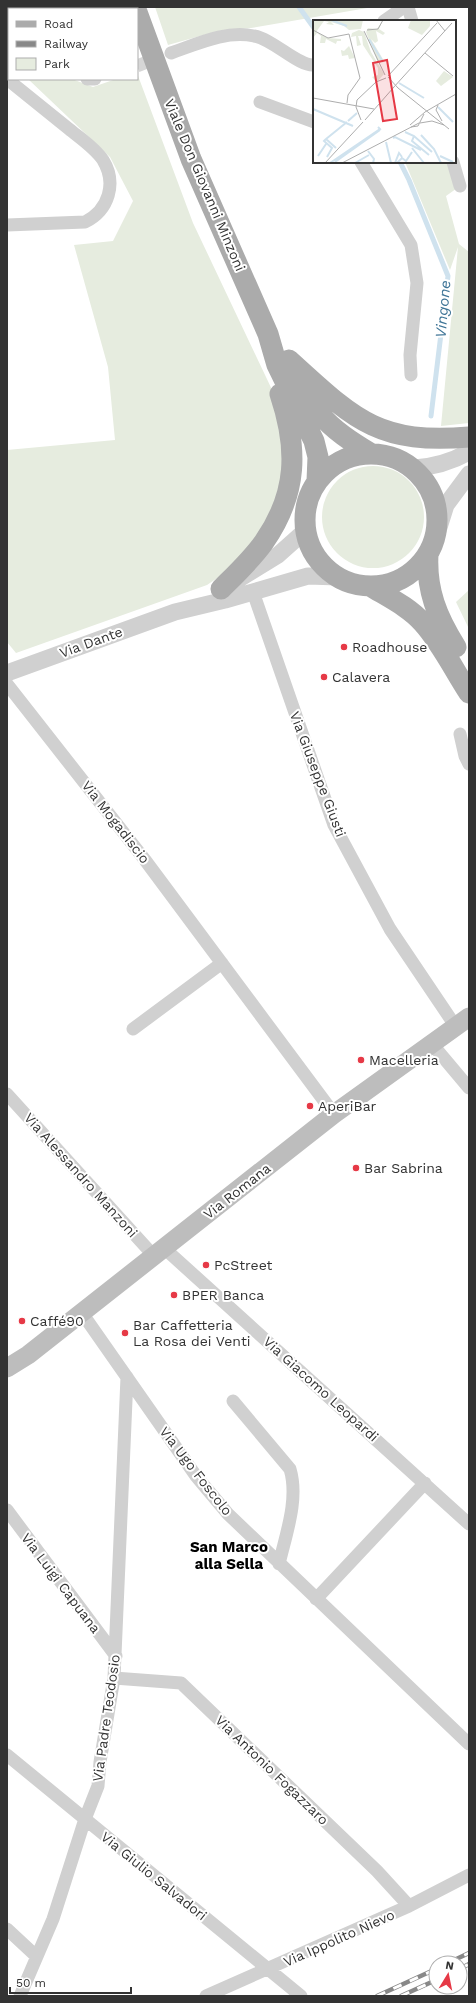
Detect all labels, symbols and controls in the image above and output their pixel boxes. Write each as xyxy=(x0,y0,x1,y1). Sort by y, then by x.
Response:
legend xyxy=(8,8,138,80)
text: Road xyxy=(44,17,73,31)
inset map xyxy=(313,20,456,163)
text: Railway xyxy=(44,37,89,51)
text: Park xyxy=(44,57,70,71)
street label: Viale Don Giovanni Minzoni xyxy=(161,97,249,273)
water label: Vingone xyxy=(432,279,454,339)
street label: Via Dante xyxy=(57,623,125,661)
place label: Roadhouse xyxy=(352,639,427,655)
marker: Roadhouse xyxy=(339,642,349,652)
place label: Calavera xyxy=(332,669,390,685)
marker: Calavera xyxy=(319,672,329,682)
street label: Via Giuseppe Giusti xyxy=(287,709,349,839)
street label: Via Mogadiscio xyxy=(79,777,153,867)
place label: Macelleria xyxy=(369,1052,439,1068)
marker: Macelleria xyxy=(356,1055,366,1065)
place label: AperiBar xyxy=(318,1098,377,1114)
marker: AperiBar xyxy=(305,1101,315,1111)
street label: Via Alessandro Manzoni xyxy=(21,1110,141,1240)
street label: Via Romana xyxy=(200,1160,274,1222)
place label: Bar Sabrina xyxy=(364,1160,443,1176)
marker: Bar Sabrina xyxy=(351,1163,361,1173)
place label: PcStreet xyxy=(214,1257,273,1273)
marker: PcStreet xyxy=(201,1260,211,1270)
place label: BPER Banca xyxy=(182,1287,264,1303)
marker: BPER Banca xyxy=(169,1290,179,1300)
place label: Caffé90 xyxy=(30,1313,84,1329)
marker: Caffé90 xyxy=(17,1316,27,1326)
place label: Bar Caffetteria La Rosa dei Venti xyxy=(133,1317,251,1349)
marker: Bar Caffetteria La Rosa dei Venti xyxy=(120,1328,130,1338)
street label: Via Giacomo Leopardi xyxy=(260,1333,382,1445)
street label: Via Ugo Foscolo xyxy=(156,1424,236,1518)
street label: Via Luigi Capuana xyxy=(18,1530,104,1636)
district label: San Marco alla Sella xyxy=(190,1538,268,1573)
street label: Via Padre Teodosio xyxy=(89,1653,123,1783)
street label: Via Antonio Fogazzaro xyxy=(212,1712,332,1828)
street label: Via Giulio Salvadori xyxy=(98,1828,210,1924)
street label: Via Ippolito Nievo xyxy=(281,1906,397,1970)
north arrow xyxy=(428,1955,468,1995)
text: N xyxy=(445,1959,455,1973)
scale bar xyxy=(10,1969,131,1995)
text: 50 m xyxy=(16,1976,46,1990)

